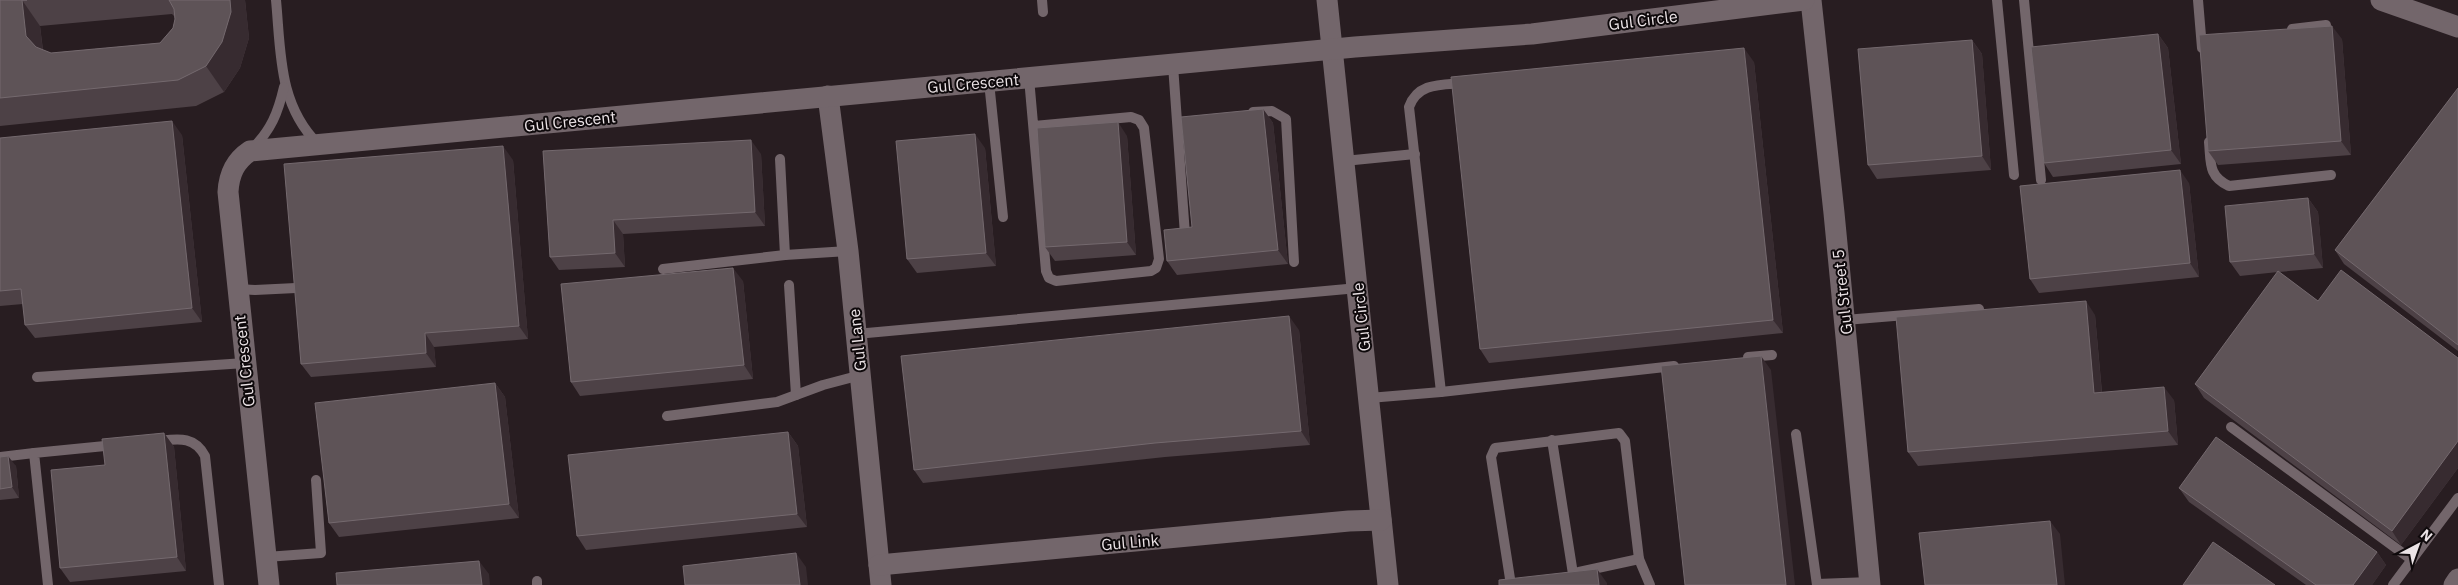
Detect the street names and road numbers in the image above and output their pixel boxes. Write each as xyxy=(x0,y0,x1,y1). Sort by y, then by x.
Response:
street label: Gul Circle xyxy=(1607,6,1679,34)
street label: Gul Crescent xyxy=(926,69,1020,97)
street label: Gul Crescent xyxy=(523,106,617,136)
street label: Gul Street 5 xyxy=(1828,248,1856,336)
street label: Gul Circle xyxy=(1347,281,1375,352)
street label: Gul Lane xyxy=(844,308,870,372)
street label: Gul Crescent xyxy=(229,314,259,408)
street label: Gul Link xyxy=(1100,529,1160,554)

